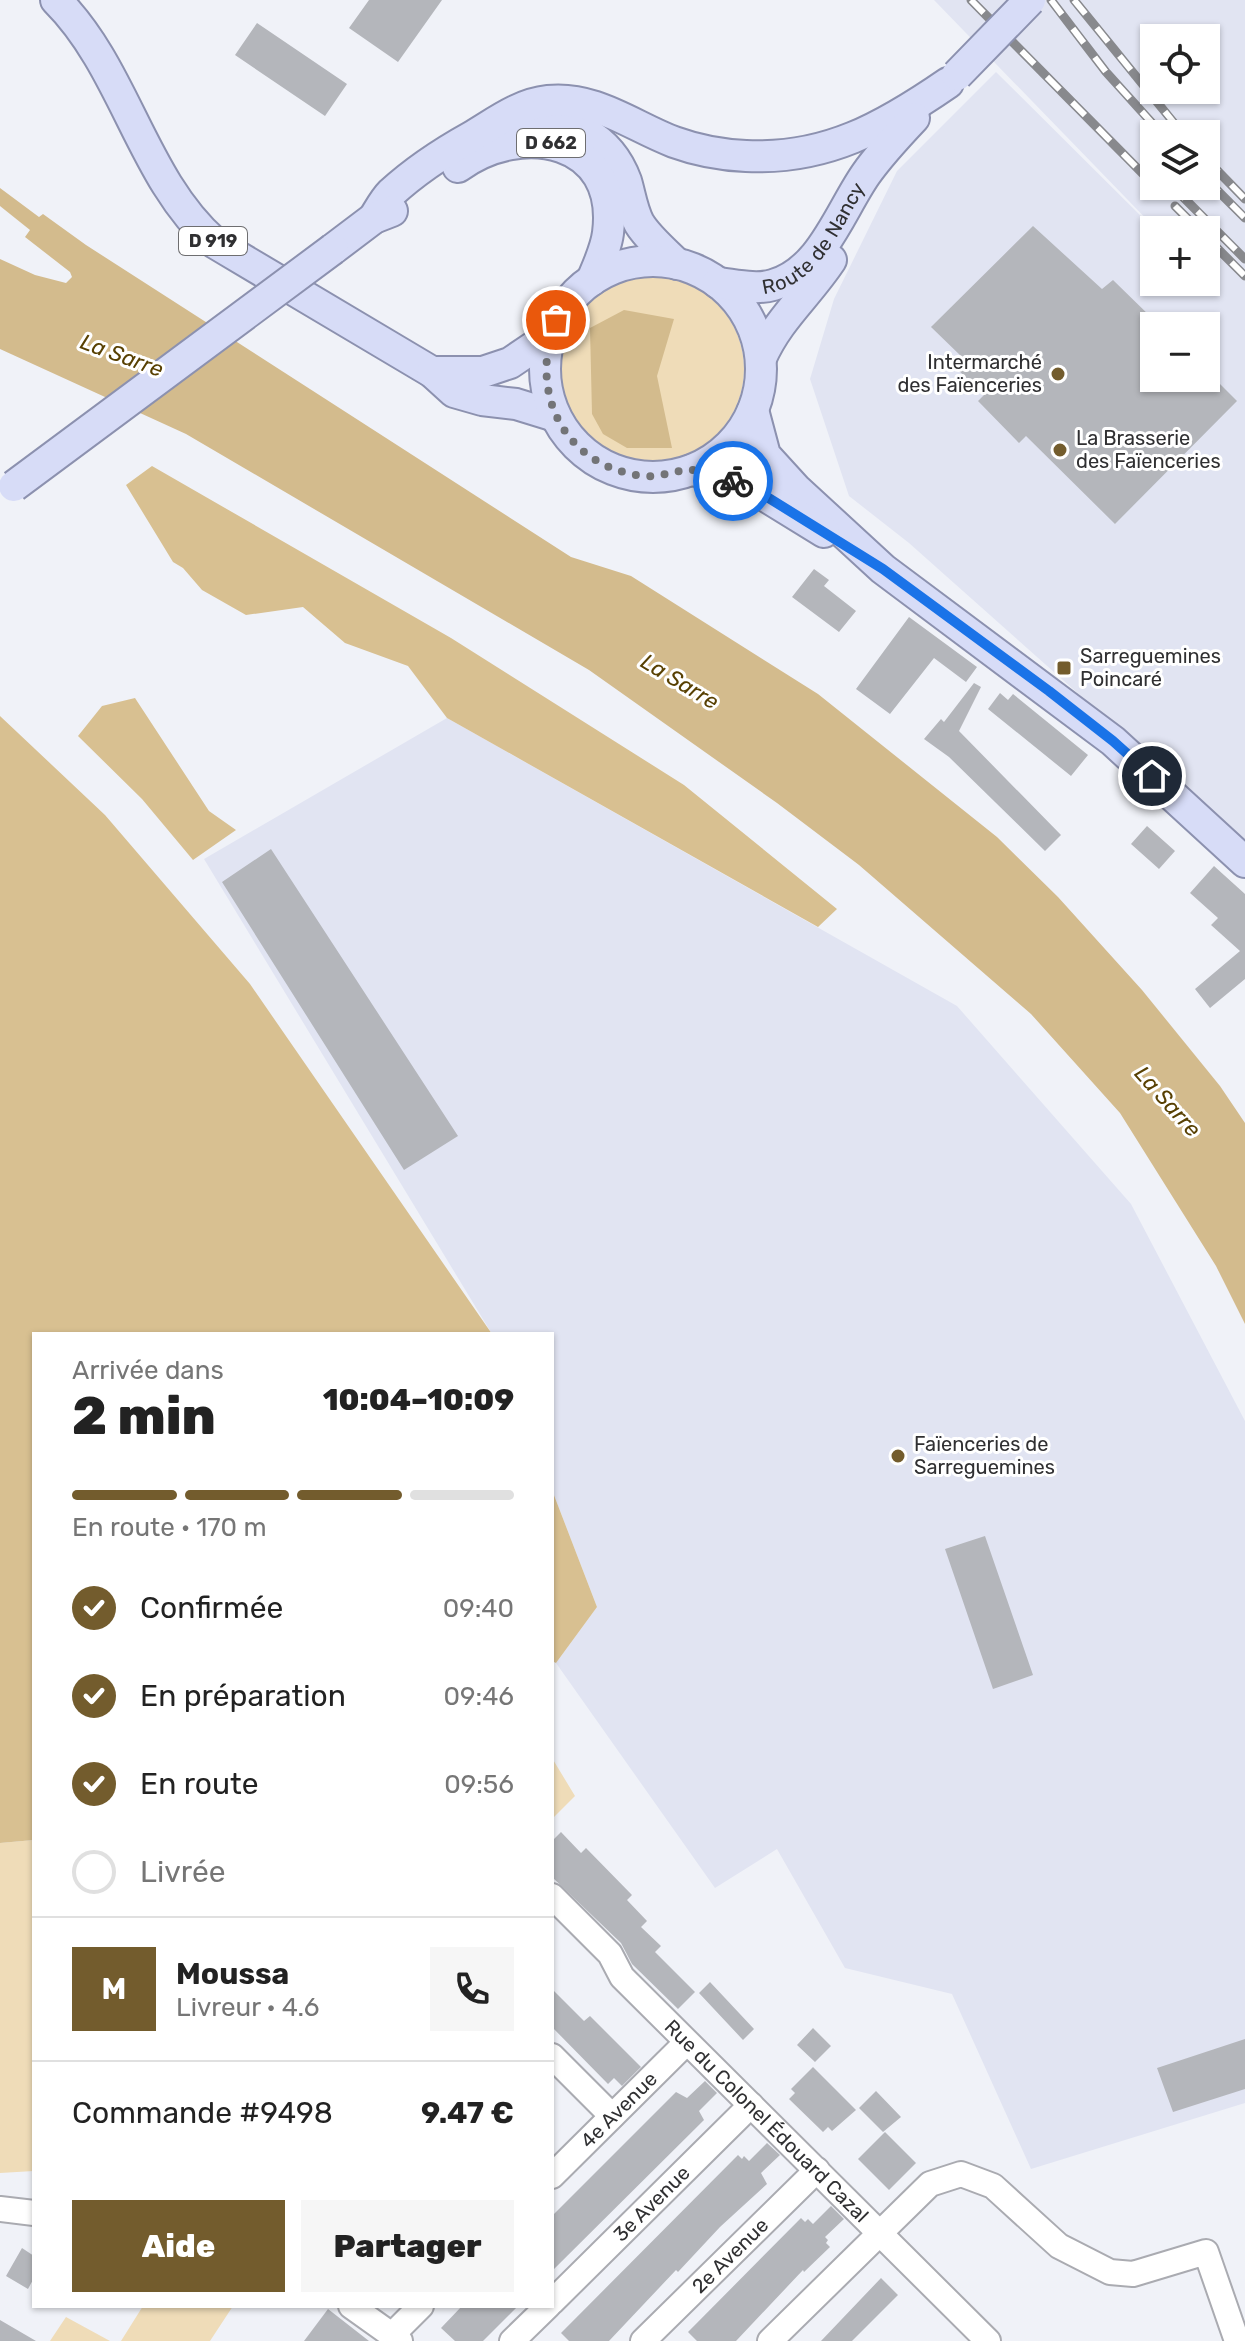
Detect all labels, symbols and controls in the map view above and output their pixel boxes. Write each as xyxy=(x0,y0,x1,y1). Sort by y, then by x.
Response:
map controls xyxy=(1140,24,1220,392)
button: locate xyxy=(1140,24,1220,104)
button: layers xyxy=(1140,120,1220,200)
road number: D 662 xyxy=(517,129,585,157)
street label: Route de Nancy xyxy=(760,178,870,299)
button: + xyxy=(1140,216,1220,296)
road number: D 919 xyxy=(179,227,247,255)
pin xyxy=(522,286,590,354)
icon: bag xyxy=(534,298,578,342)
button: − xyxy=(1140,312,1220,392)
water label: La Sarre xyxy=(77,328,167,383)
place label: Intermarché des Faïenceries xyxy=(897,350,1042,397)
marker: Intermarché des Faïenceries xyxy=(1049,365,1067,383)
place label: La Brasserie des Faïenceries xyxy=(1076,426,1221,473)
courier xyxy=(693,441,773,521)
marker: La Brasserie des Faïenceries xyxy=(1051,441,1069,459)
icon: bike xyxy=(711,459,755,503)
place label: Sarreguemines Poincaré xyxy=(1080,644,1221,691)
water label: La Sarre xyxy=(636,648,724,715)
marker: Sarreguemines Poincaré xyxy=(1055,659,1073,677)
pin xyxy=(1118,742,1186,810)
icon: home xyxy=(1130,754,1174,798)
water label: La Sarre xyxy=(1129,1060,1206,1142)
text: Arrivée dans xyxy=(72,1355,224,1386)
text: 10:04–10:09 xyxy=(323,1382,514,1418)
text: 2 min xyxy=(72,1385,216,1447)
place label: Faïenceries de Sarreguemines xyxy=(914,1432,1055,1479)
marker: Faïenceries de Sarreguemines xyxy=(889,1447,907,1465)
text: En route · 170 m xyxy=(72,1512,267,1543)
icon: check xyxy=(72,1586,116,1630)
text: Confirmée xyxy=(140,1590,283,1626)
text: 09:40 xyxy=(443,1593,514,1624)
icon: check xyxy=(72,1674,116,1718)
text: En préparation xyxy=(140,1678,346,1714)
text: 09:46 xyxy=(444,1681,514,1712)
icon: check xyxy=(72,1762,116,1806)
text: En route xyxy=(140,1766,259,1802)
text: 09:56 xyxy=(444,1769,514,1800)
text: Livrée xyxy=(140,1854,225,1890)
button: phone xyxy=(430,1947,514,2031)
text: Moussa xyxy=(176,1956,289,1992)
text: M xyxy=(102,1971,126,2007)
text: Livreur · 4.6 xyxy=(176,1992,319,2023)
street label: Rue du Colonel Édouard Cazal xyxy=(660,2014,874,2227)
street label: 4e Avenue xyxy=(575,2067,662,2153)
text: Commande #9498 xyxy=(72,2095,333,2131)
text: 9.47 € xyxy=(421,2095,514,2131)
street label: 3e Avenue xyxy=(608,2161,695,2246)
button: Aide xyxy=(72,2200,285,2292)
button: Partager xyxy=(301,2200,514,2292)
street label: 2e Avenue xyxy=(687,2213,773,2298)

